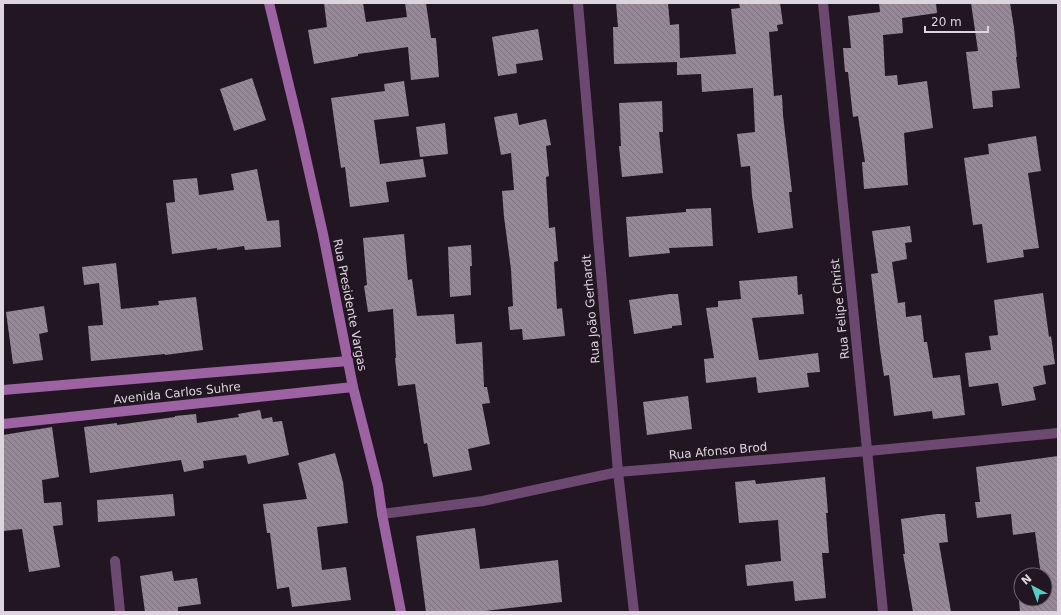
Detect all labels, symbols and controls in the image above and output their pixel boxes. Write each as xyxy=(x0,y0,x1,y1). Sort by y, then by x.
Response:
scale bar xyxy=(925,8,988,34)
text: 20 m xyxy=(931,15,962,29)
street label: Rua Presidente Vargas xyxy=(330,238,370,372)
street label: Rua João Gerhardt xyxy=(579,254,603,364)
street label: Rua Felipe Christ xyxy=(828,258,852,360)
street label: Avenida Carlos Suhre xyxy=(113,379,241,407)
street label: Rua Afonso Brod xyxy=(668,440,768,462)
north arrow xyxy=(1013,567,1053,607)
text: N xyxy=(1019,572,1035,588)

